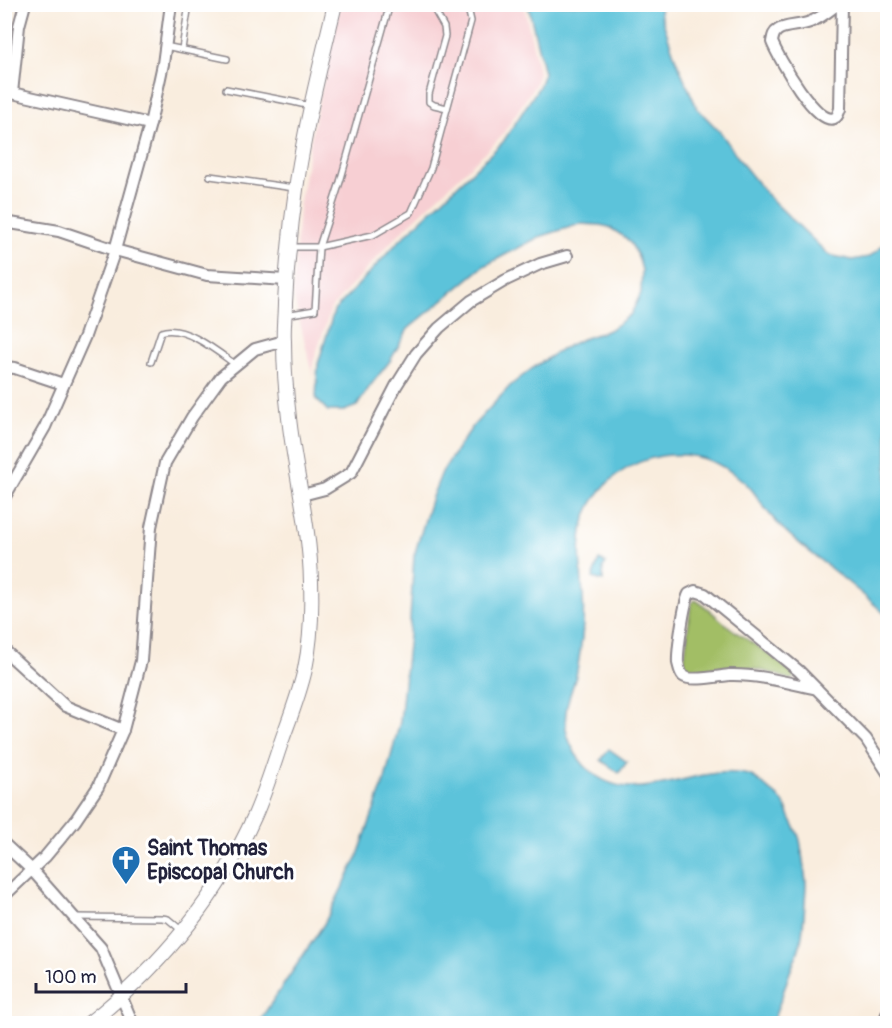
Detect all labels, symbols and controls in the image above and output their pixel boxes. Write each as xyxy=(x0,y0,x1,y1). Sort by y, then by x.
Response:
place label: Saint Thomas Episcopal Church xyxy=(147,835,294,886)
church icon: Saint Thomas Episcopal Church xyxy=(110,844,142,886)
scale bar xyxy=(36,956,186,994)
text: 100 m xyxy=(45,966,97,989)

